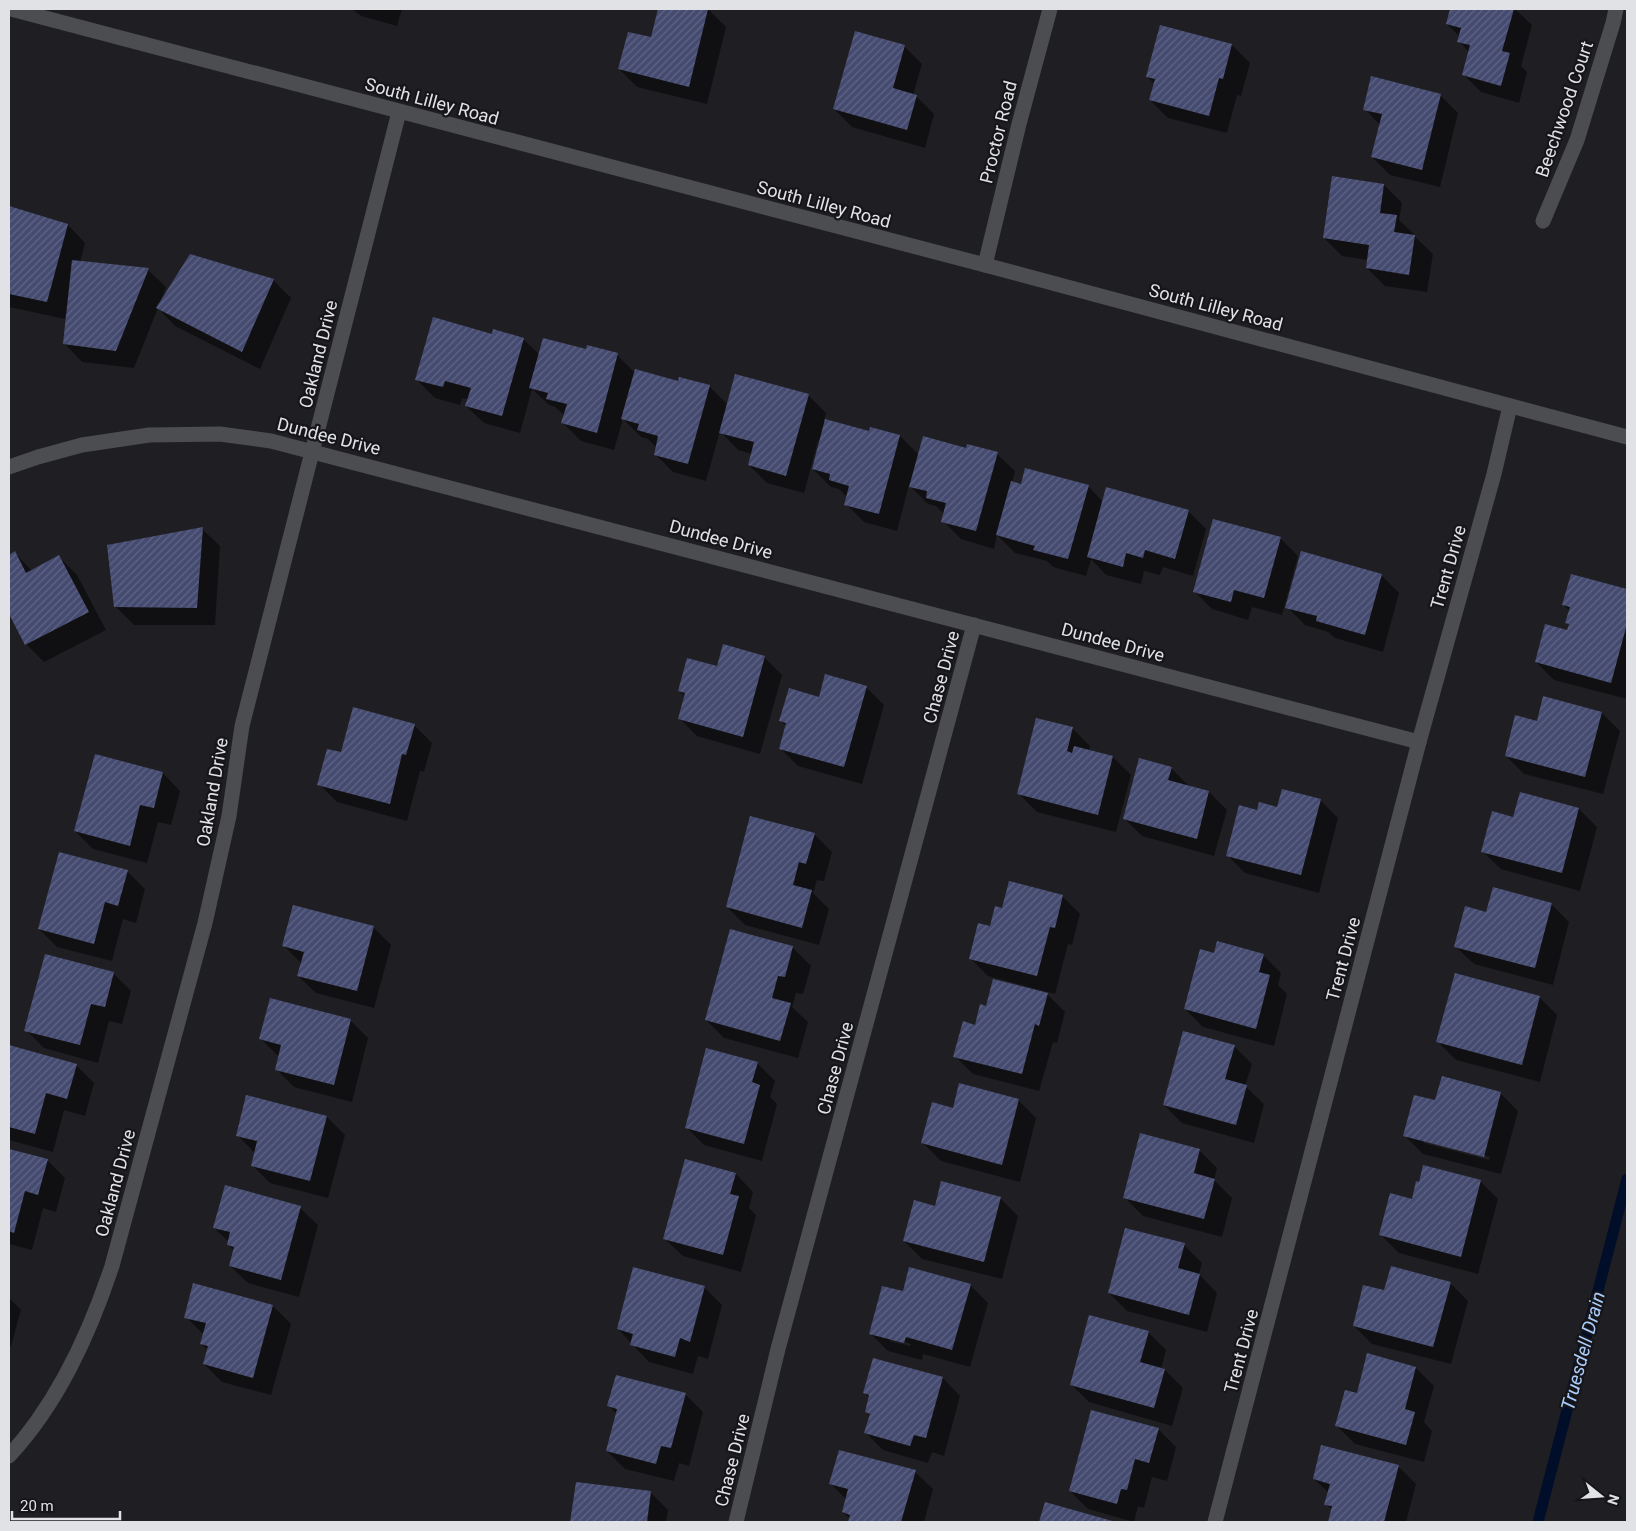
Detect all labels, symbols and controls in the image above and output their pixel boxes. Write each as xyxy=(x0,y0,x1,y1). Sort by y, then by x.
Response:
street label: Beechwood Court xyxy=(1531,38,1597,180)
street label: South Lilley Road xyxy=(363,73,501,129)
street label: Proctor Road xyxy=(975,79,1021,185)
street label: South Lilley Road xyxy=(755,176,893,232)
street label: South Lilley Road xyxy=(1147,279,1285,335)
street label: Oakland Drive xyxy=(294,298,342,410)
street label: Dundee Drive xyxy=(275,413,383,459)
street label: Dundee Drive xyxy=(667,515,775,563)
street label: Trent Drive xyxy=(1426,523,1470,611)
street label: Dundee Drive xyxy=(1059,618,1167,666)
street label: Chase Drive xyxy=(919,628,963,726)
street label: Oakland Drive xyxy=(192,736,232,848)
street label: Trent Drive xyxy=(1322,915,1364,1003)
street label: Chase Drive xyxy=(813,1019,857,1117)
street label: Oakland Drive xyxy=(91,1127,139,1239)
water label: Truesdell Drain xyxy=(1556,1289,1610,1413)
street label: Trent Drive xyxy=(1220,1307,1262,1395)
street label: Chase Drive xyxy=(710,1411,754,1509)
north arrow xyxy=(1576,1471,1626,1521)
scale bar xyxy=(12,1488,120,1520)
text: N xyxy=(1604,1493,1623,1507)
text: 20 m xyxy=(20,1497,54,1515)

